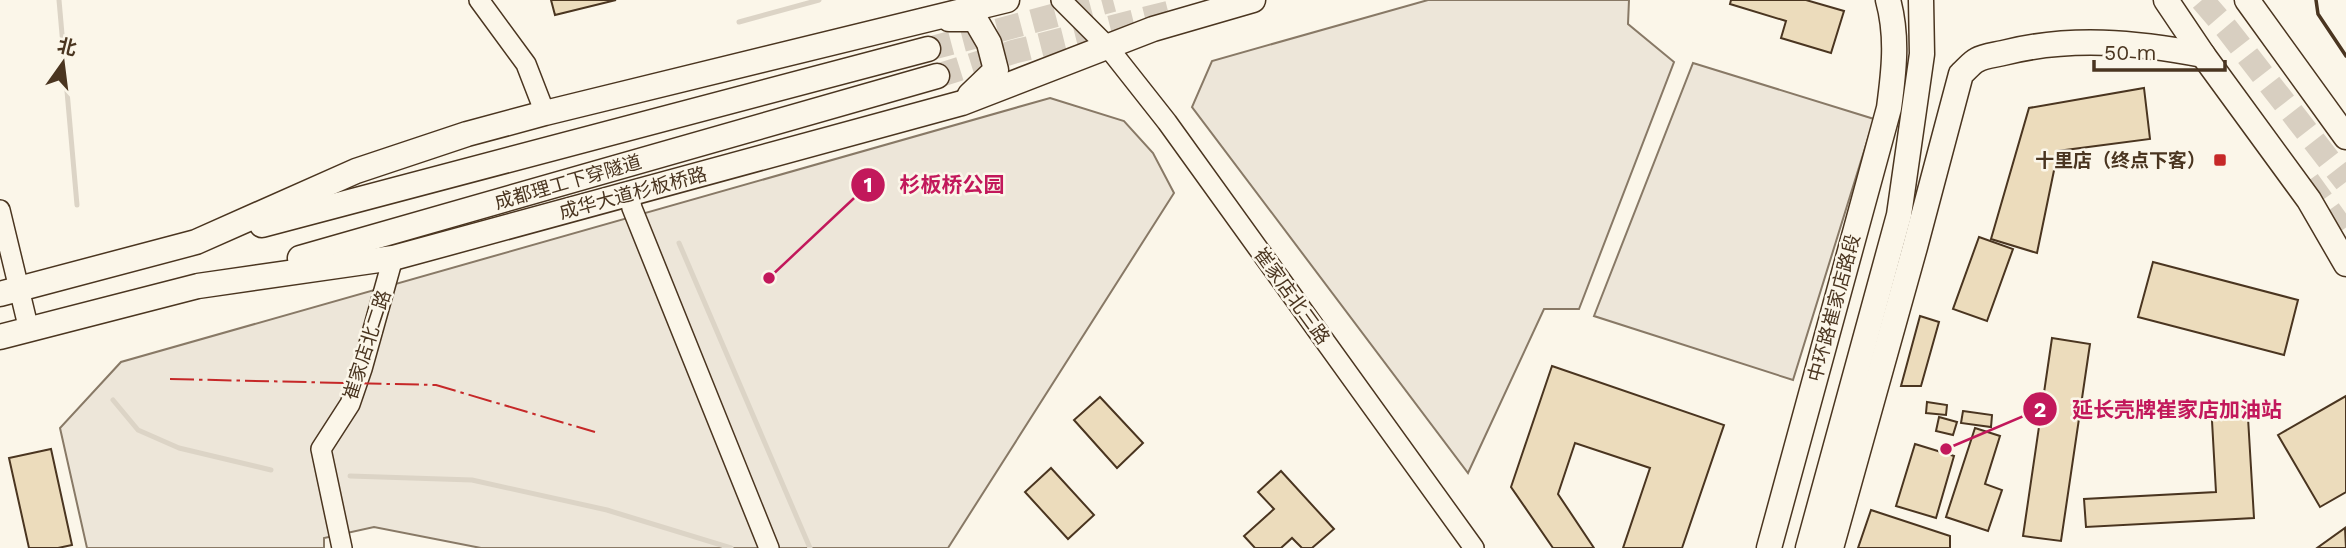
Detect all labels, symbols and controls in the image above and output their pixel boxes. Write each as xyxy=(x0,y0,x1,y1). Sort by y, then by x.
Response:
north arrow xyxy=(28,28,98,98)
scale bar xyxy=(2094,28,2225,72)
text: 北 xyxy=(55,34,79,60)
text: 50 m xyxy=(2104,40,2156,65)
place label: 十里店（终点下客） xyxy=(2035,149,2206,172)
street label: 成都理工下穿隧道 xyxy=(492,150,644,214)
marker: 十里店（终点下客） xyxy=(2212,152,2228,168)
street label: 成华大道杉板桥路 xyxy=(557,162,709,224)
callout: 杉板桥公园 xyxy=(851,164,1019,206)
text: 1 xyxy=(863,172,873,197)
text: 杉板桥公园 xyxy=(900,172,1005,197)
street label: 中环路崔家店路段 xyxy=(1803,232,1865,384)
street label: 崔家店北三路 xyxy=(1249,243,1335,349)
street label: 崔家店北二路 xyxy=(338,287,396,403)
callout: 延长壳牌崔家店加油站 xyxy=(2023,388,2296,430)
text: 2 xyxy=(2034,397,2046,422)
text: 延长壳牌崔家店加油站 xyxy=(2072,397,2282,422)

